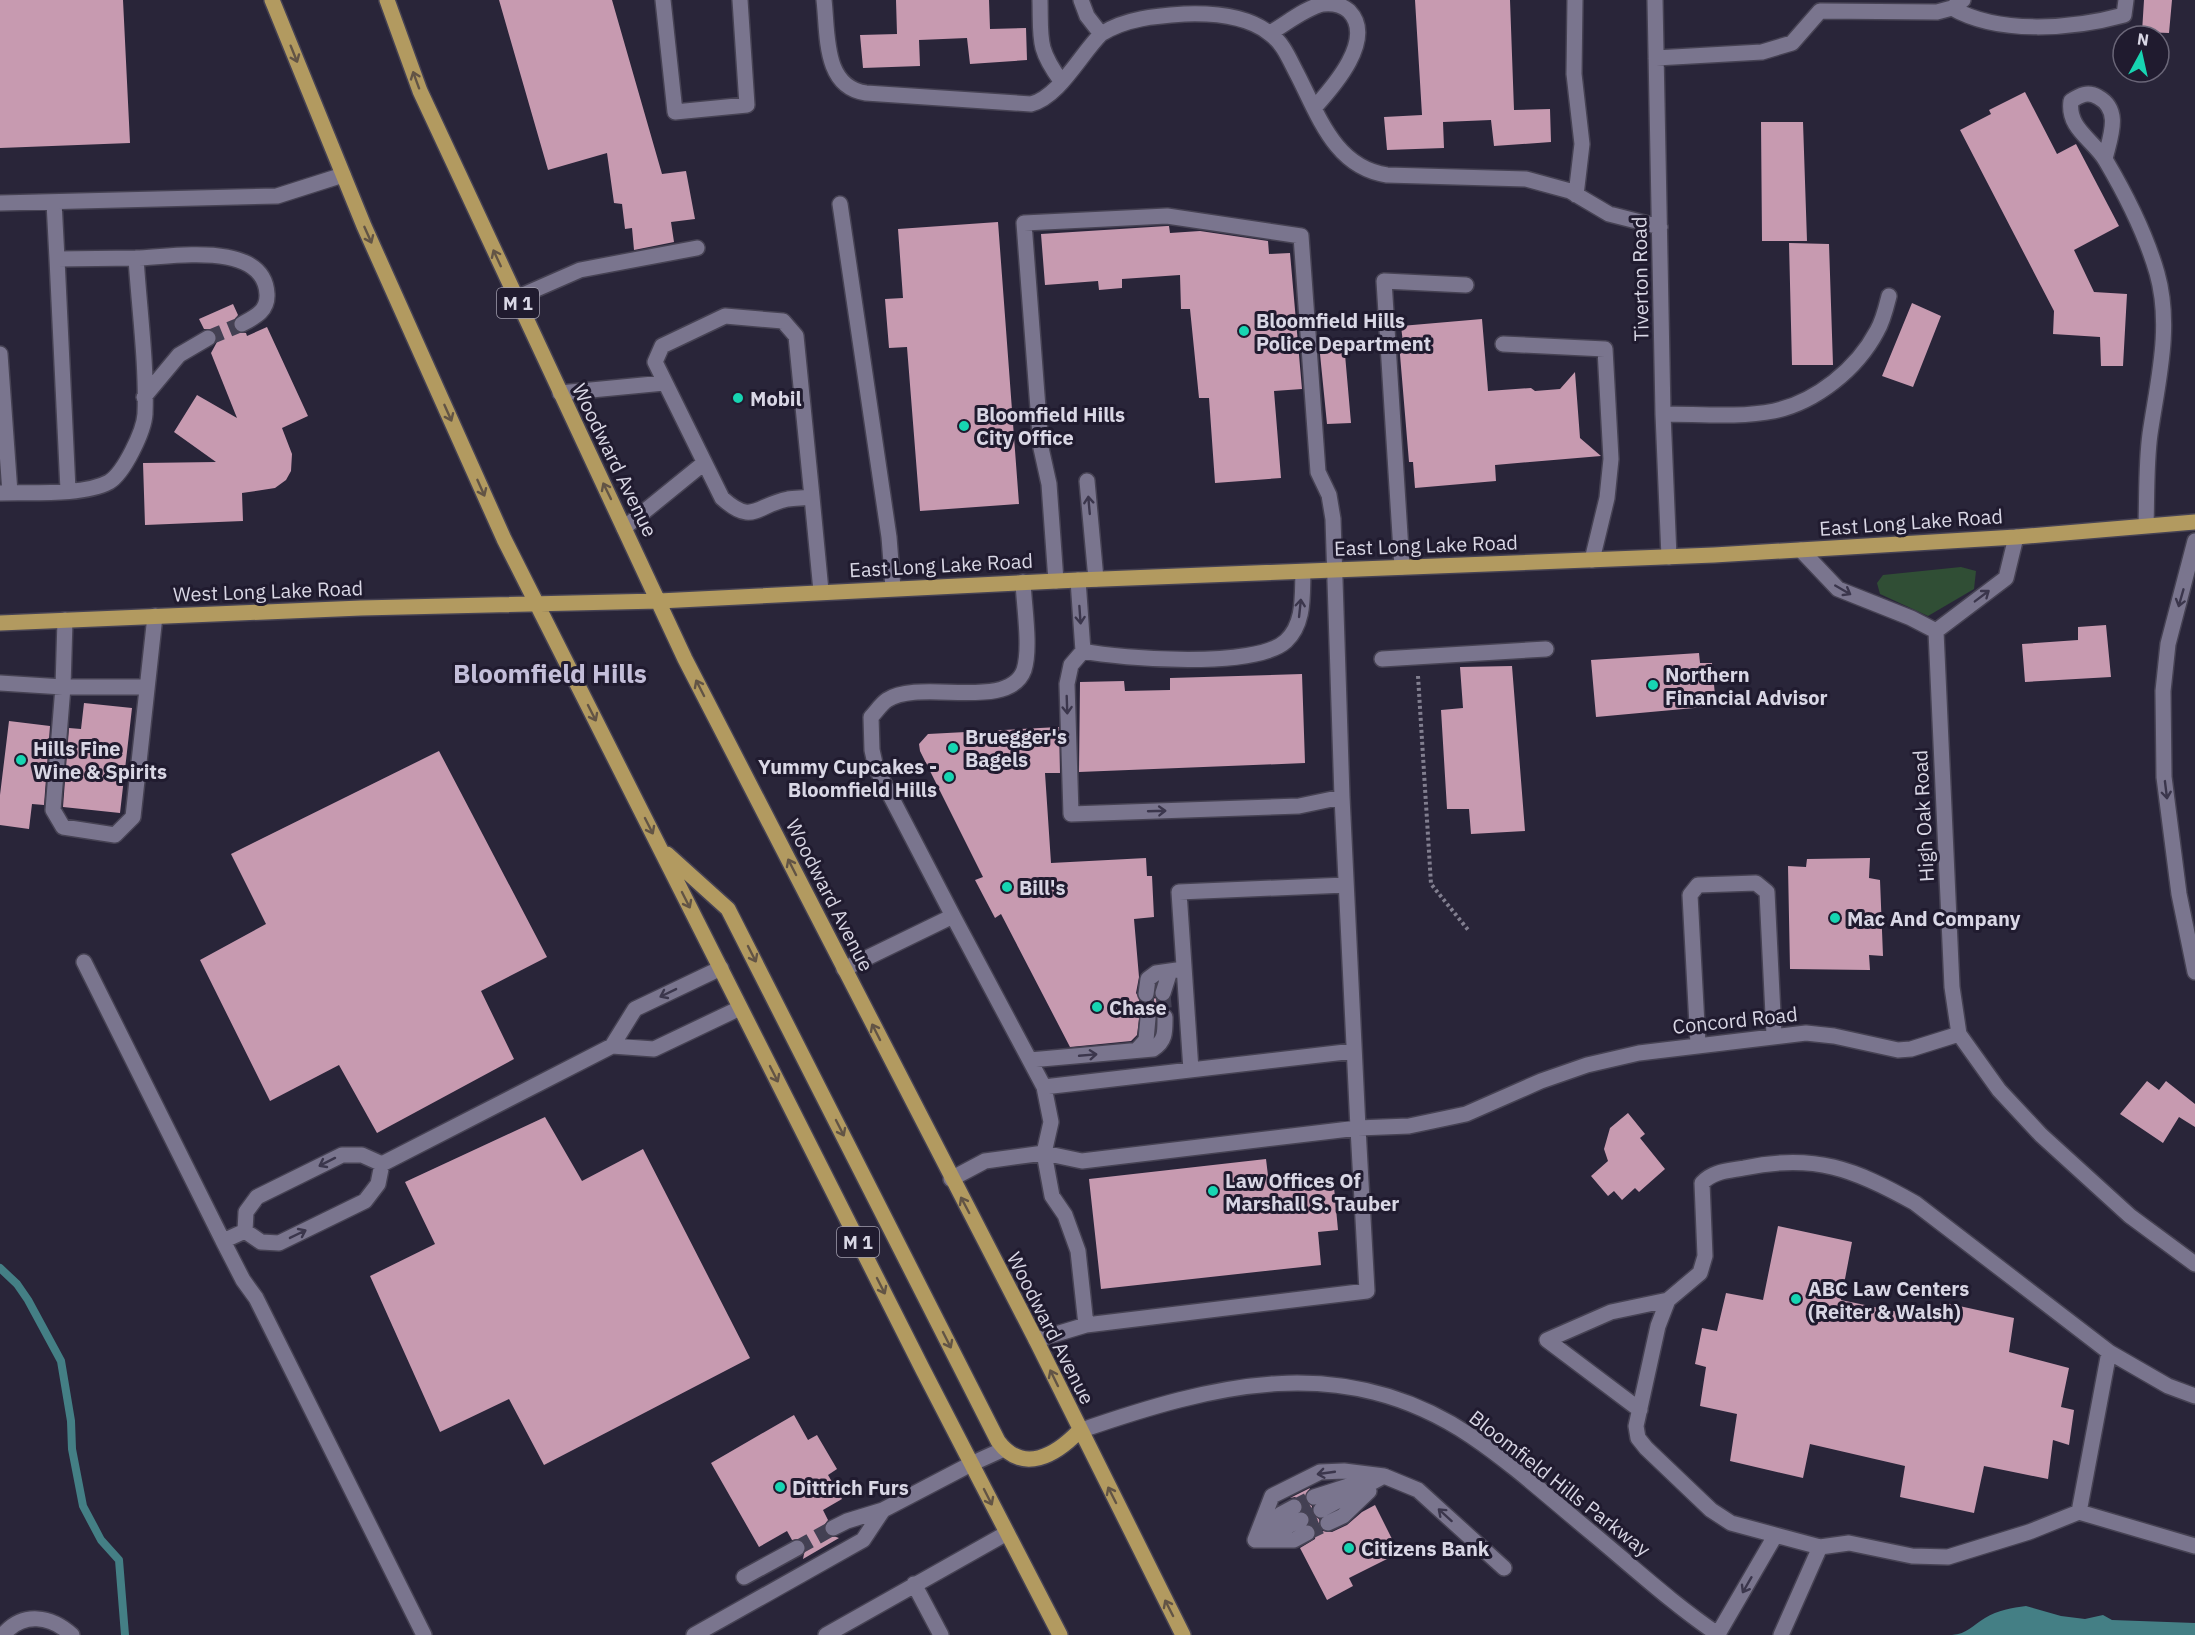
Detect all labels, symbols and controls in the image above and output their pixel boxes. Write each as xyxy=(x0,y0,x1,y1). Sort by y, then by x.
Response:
north arrow xyxy=(2111,24,2171,84)
text: N xyxy=(2136,28,2150,50)
one-way arrow xyxy=(289,45,300,63)
one-way arrow xyxy=(410,71,421,90)
street label: Tiverton Road xyxy=(1625,216,1655,342)
one-way arrow xyxy=(362,225,374,243)
one-way arrow xyxy=(491,249,502,267)
road number: M 1 xyxy=(497,288,539,318)
place label: Bloomfield Hills Police Department xyxy=(1256,307,1431,357)
marker: Bloomfield Hills Police Department xyxy=(1237,324,1251,338)
street label: Woodward Avenue xyxy=(566,379,664,541)
place label: Mobil xyxy=(750,385,802,412)
marker: Mobil xyxy=(731,391,745,405)
place label: Bloomfield Hills City Office xyxy=(976,401,1125,451)
one-way arrow xyxy=(442,403,454,421)
marker: Bloomfield Hills City Office xyxy=(957,419,971,433)
one-way arrow xyxy=(476,478,488,496)
one-way arrow xyxy=(600,483,612,501)
one-way arrow xyxy=(1083,495,1094,515)
street label: East Long Lake Road xyxy=(1818,502,2004,542)
street label: East Long Lake Road xyxy=(1334,528,1518,562)
street label: East Long Lake Road xyxy=(848,547,1034,583)
street label: West Long Lake Road xyxy=(173,574,363,608)
one-way arrow xyxy=(1834,584,1851,596)
one-way arrow xyxy=(2175,588,2186,607)
one-way arrow xyxy=(1974,589,1990,602)
one-way arrow xyxy=(1295,599,1306,619)
one-way arrow xyxy=(1075,605,1086,625)
district label: Bloomfield Hills xyxy=(453,656,647,690)
place label: Northern Financial Advisor xyxy=(1665,661,1828,711)
marker: Northern Financial Advisor xyxy=(1646,678,1660,692)
one-way arrow xyxy=(694,680,706,698)
one-way arrow xyxy=(1062,694,1073,714)
one-way arrow xyxy=(587,703,598,721)
place label: Bruegger's Bagels xyxy=(965,723,1067,773)
place label: Hills Fine Wine & Spirits xyxy=(33,735,167,785)
marker: Bruegger's Bagels xyxy=(946,741,960,755)
street label: High Oak Road xyxy=(1906,749,1940,883)
marker: Hills Fine Wine & Spirits xyxy=(14,753,28,767)
place label: Yummy Cupcakes - Bloomfield Hills xyxy=(758,753,937,803)
marker: Yummy Cupcakes - Bloomfield Hills xyxy=(942,770,956,784)
one-way arrow xyxy=(2161,780,2172,800)
one-way arrow xyxy=(1146,806,1166,817)
street label: Woodward Avenue xyxy=(780,814,880,976)
one-way arrow xyxy=(644,816,655,834)
one-way arrow xyxy=(786,859,798,876)
place label: Bill's xyxy=(1019,874,1065,901)
marker: Bill's xyxy=(1000,880,1014,894)
one-way arrow xyxy=(681,891,693,909)
place label: Mac And Company xyxy=(1847,905,2021,932)
marker: Mac And Company xyxy=(1828,911,1842,925)
one-way arrow xyxy=(746,945,758,963)
one-way arrow xyxy=(659,988,677,1000)
place label: Chase xyxy=(1109,994,1167,1021)
marker: Chase xyxy=(1090,1000,1104,1014)
street label: Concord Road xyxy=(1671,1000,1799,1040)
one-way arrow xyxy=(869,1023,881,1041)
one-way arrow xyxy=(1077,1049,1097,1060)
one-way arrow xyxy=(769,1065,780,1083)
one-way arrow xyxy=(834,1119,846,1137)
one-way arrow xyxy=(319,1157,337,1168)
place label: Law Offices Of Marshall S. Tauber xyxy=(1225,1167,1399,1217)
marker: Law Offices Of Marshall S. Tauber xyxy=(1206,1184,1220,1198)
one-way arrow xyxy=(959,1197,971,1214)
road number: M 1 xyxy=(837,1227,879,1257)
one-way arrow xyxy=(288,1228,306,1239)
street label: Woodward Avenue xyxy=(1001,1247,1101,1409)
place label: ABC Law Centers (Reiter & Walsh) xyxy=(1808,1275,1969,1325)
one-way arrow xyxy=(875,1277,887,1295)
marker: ABC Law Centers (Reiter & Walsh) xyxy=(1789,1292,1803,1306)
one-way arrow xyxy=(941,1330,953,1348)
one-way arrow xyxy=(1048,1370,1060,1388)
street label: Bloomfield Hills Parkway xyxy=(1464,1404,1656,1562)
one-way arrow xyxy=(1317,1467,1336,1478)
place label: Dittrich Furs xyxy=(792,1474,909,1501)
marker: Dittrich Furs xyxy=(773,1480,787,1494)
one-way arrow xyxy=(1106,1486,1117,1504)
one-way arrow xyxy=(983,1488,995,1506)
one-way arrow xyxy=(1438,1508,1453,1522)
place label: Citizens Bank xyxy=(1361,1535,1490,1562)
marker: Citizens Bank xyxy=(1342,1541,1356,1555)
one-way arrow xyxy=(1740,1576,1752,1593)
one-way arrow xyxy=(1163,1600,1175,1617)

